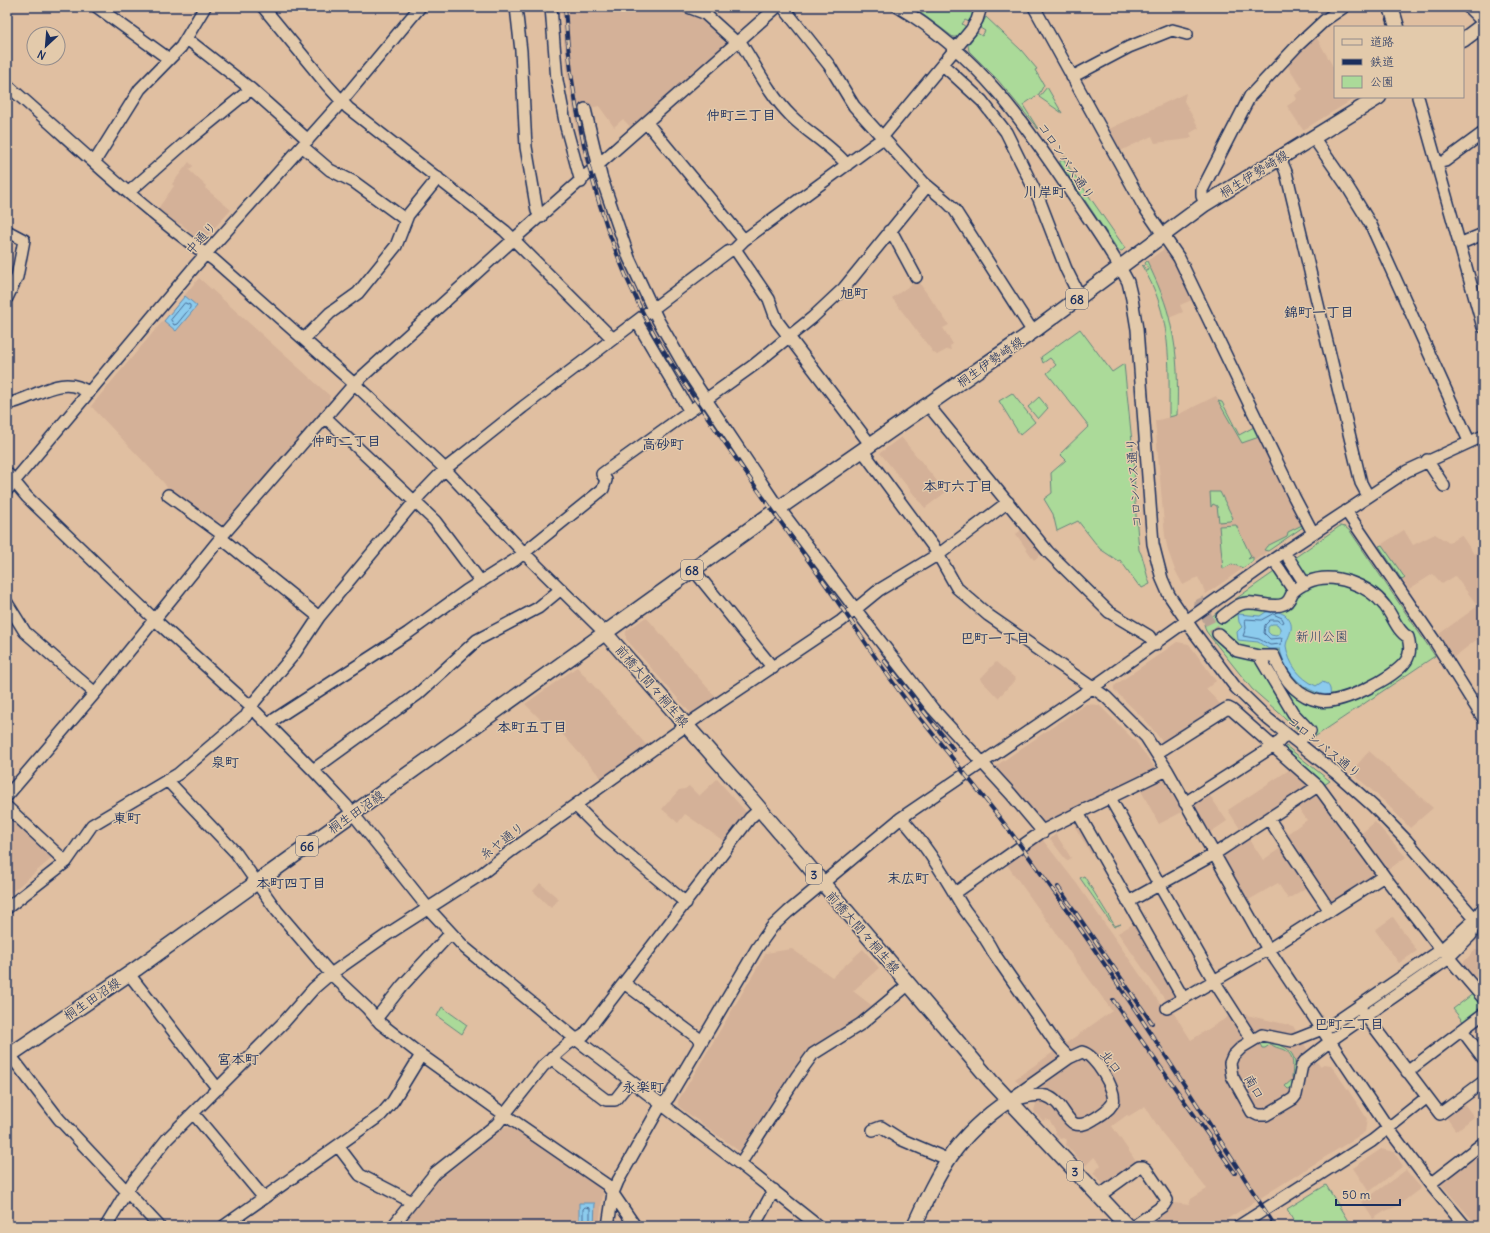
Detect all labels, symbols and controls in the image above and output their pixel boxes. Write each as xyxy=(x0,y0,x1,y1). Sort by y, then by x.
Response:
north arrow xyxy=(26,26,66,66)
legend xyxy=(1334,26,1464,98)
text: 道路 xyxy=(1370,34,1394,49)
text: N xyxy=(35,47,48,63)
text: 鉄道 xyxy=(1370,54,1394,69)
text: 公園 xyxy=(1370,74,1394,89)
district label: 仲町三丁目 xyxy=(706,106,776,124)
street label: コロンバス通り xyxy=(1034,119,1098,203)
street label: 桐生伊勢崎線 xyxy=(1216,146,1292,202)
district label: 川岸町 xyxy=(1024,183,1066,201)
street label: 中通り xyxy=(182,218,220,258)
district label: 旭町 xyxy=(840,284,868,302)
road number: 68 xyxy=(1066,289,1088,309)
district label: 錦町一丁目 xyxy=(1284,303,1354,321)
street label: 桐生伊勢崎線 xyxy=(953,332,1028,391)
district label: 仲町二丁目 xyxy=(311,432,381,450)
district label: 高砂町 xyxy=(642,435,684,453)
street label: コロンバス通り xyxy=(1122,437,1146,529)
district label: 本町六丁目 xyxy=(923,477,993,495)
road number: 68 xyxy=(681,560,703,580)
park label: 新川公園 xyxy=(1296,628,1348,645)
district label: 巴町一丁目 xyxy=(960,629,1030,647)
street label: 前橋大間々桐生線 xyxy=(611,641,693,732)
street label: コロンバス通り xyxy=(1283,712,1365,782)
district label: 本町五丁目 xyxy=(497,718,567,736)
district label: 泉町 xyxy=(211,753,239,771)
street label: 桐生田沼線 xyxy=(324,786,388,838)
district label: 東町 xyxy=(113,809,141,827)
street label: 糸ヤ通り xyxy=(476,819,528,863)
road number: 66 xyxy=(296,836,318,856)
road number: 3 xyxy=(806,864,822,884)
district label: 末広町 xyxy=(887,869,929,887)
district label: 本町四丁目 xyxy=(256,874,326,892)
street label: 前橋大間々桐生線 xyxy=(822,887,904,978)
street label: 桐生田沼線 xyxy=(60,973,125,1024)
district label: 巴町二丁目 xyxy=(1314,1015,1384,1033)
street label: 北口 xyxy=(1096,1046,1126,1078)
district label: 宮本町 xyxy=(217,1050,259,1068)
street label: 南口 xyxy=(1240,1072,1268,1102)
district label: 永楽町 xyxy=(622,1078,664,1096)
road number: 3 xyxy=(1067,1161,1083,1181)
scale bar xyxy=(1336,1181,1400,1207)
text: 50 m xyxy=(1342,1187,1371,1202)

